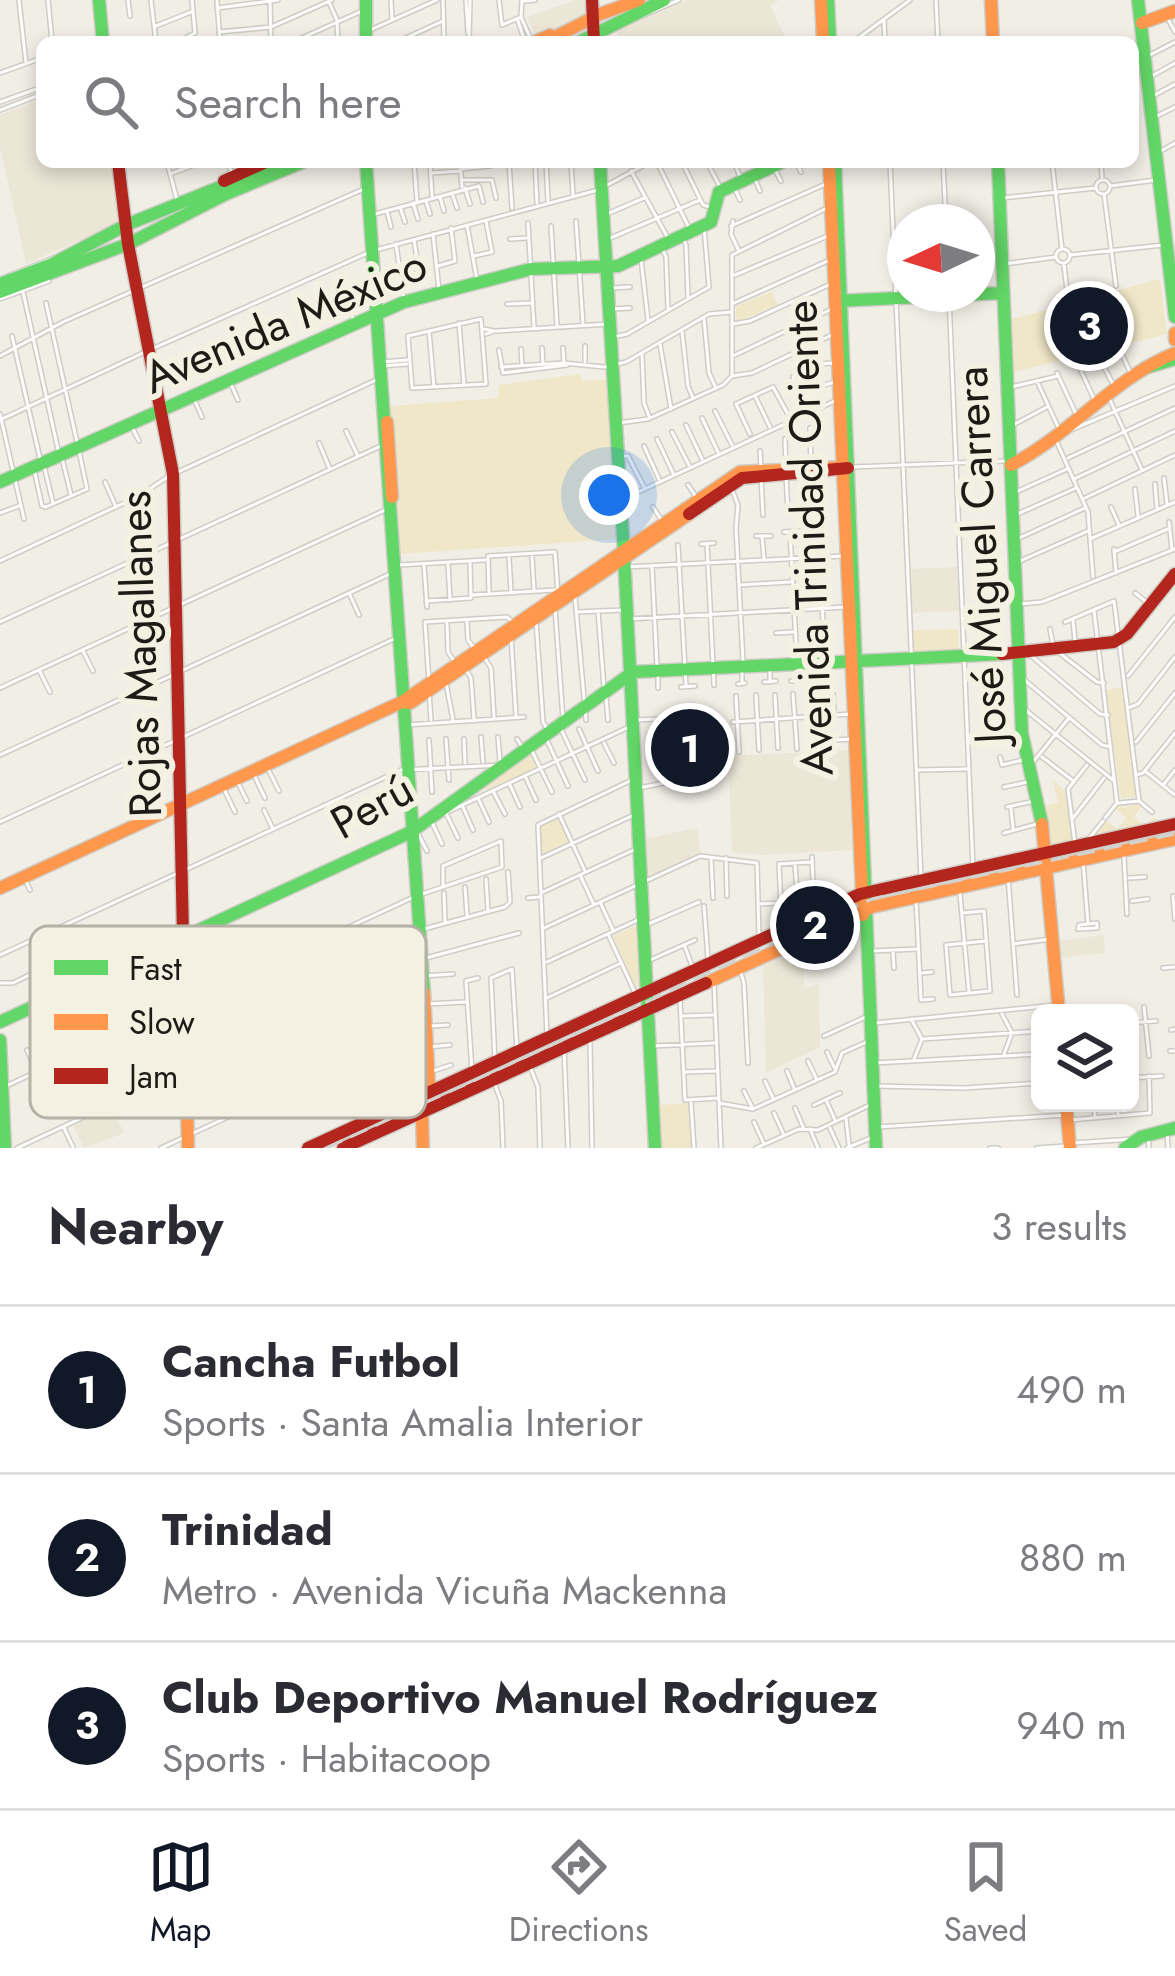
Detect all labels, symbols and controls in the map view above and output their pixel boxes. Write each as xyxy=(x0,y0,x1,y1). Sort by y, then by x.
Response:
search box xyxy=(36,36,1139,168)
icon: search xyxy=(78,69,144,135)
text: Search here xyxy=(174,70,402,135)
north arrow xyxy=(887,204,995,312)
street label: Avenida México xyxy=(133,232,437,410)
pin: 3 xyxy=(1050,281,1128,371)
street label: Avenida Trinidad Oriente xyxy=(768,299,850,777)
street label: José Miguel Carrera xyxy=(939,365,1024,750)
your location xyxy=(579,465,639,525)
street label: Rojas Magallanes xyxy=(102,489,178,819)
pin: 1 xyxy=(651,703,729,793)
street label: Perú xyxy=(319,757,425,855)
pin: 2 xyxy=(776,880,854,970)
legend xyxy=(30,926,426,1118)
text: Fast xyxy=(129,945,182,992)
text: Slow xyxy=(129,999,195,1046)
map controls xyxy=(1031,1004,1139,1112)
button: layers xyxy=(1031,1004,1139,1112)
text: Jam xyxy=(125,1053,179,1100)
text: Nearby xyxy=(48,1189,223,1263)
text: 3 results xyxy=(991,1198,1127,1255)
text: Cancha Futbol xyxy=(162,1329,460,1394)
text: 1 xyxy=(77,1361,97,1418)
text: 490 m xyxy=(1016,1361,1127,1418)
text: Sports · Santa Amalia Interior xyxy=(162,1394,643,1451)
text: Trinidad xyxy=(162,1497,333,1562)
text: 2 xyxy=(74,1529,100,1586)
text: 880 m xyxy=(1019,1529,1127,1586)
text: Metro · Avenida Vicuña Mackenna xyxy=(162,1562,727,1619)
text: Club Deportivo Manuel Rodríguez xyxy=(162,1665,878,1730)
text: 3 xyxy=(75,1697,99,1754)
text: 940 m xyxy=(1016,1697,1127,1754)
text: Sports · Habitacoop xyxy=(162,1730,491,1787)
tab: Map xyxy=(148,1834,214,1953)
tab: Directions xyxy=(509,1834,649,1953)
tab: Saved xyxy=(944,1834,1027,1953)

